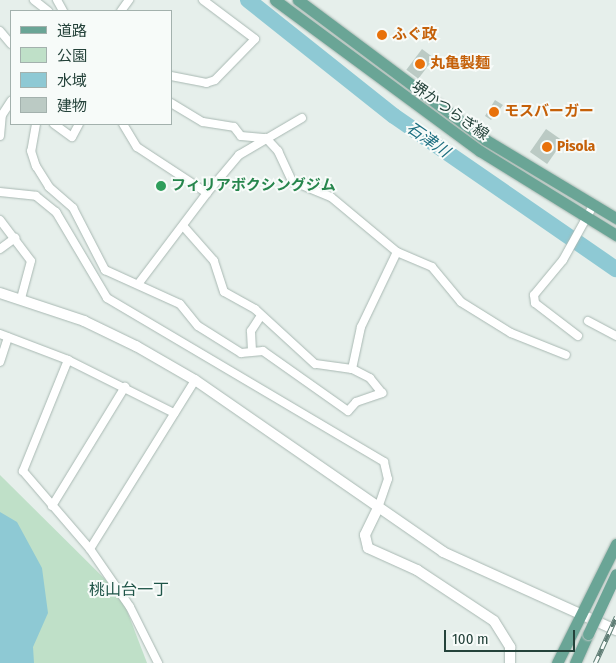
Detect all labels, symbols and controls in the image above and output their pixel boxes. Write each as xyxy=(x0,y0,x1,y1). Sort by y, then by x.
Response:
legend xyxy=(10,10,172,125)
text: 道路 xyxy=(57,22,87,40)
place label: ふぐ政 xyxy=(392,26,437,44)
marker: ふぐ政 xyxy=(376,29,388,41)
text: 公園 xyxy=(57,47,87,65)
place label: 丸亀製麺 xyxy=(430,55,490,73)
marker: 丸亀製麺 xyxy=(414,58,426,70)
text: 水域 xyxy=(57,72,87,90)
street label: 堺かつらぎ線 xyxy=(408,78,492,144)
text: 建物 xyxy=(57,97,87,115)
place label: モスバーガー xyxy=(504,103,594,121)
marker: モスバーガー xyxy=(488,106,500,118)
water label: 石津川 xyxy=(403,118,453,162)
place label: Pisola xyxy=(557,138,595,156)
marker: Pisola xyxy=(541,141,553,153)
place label: フィリアボクシングジム xyxy=(171,177,336,195)
marker: フィリアボクシングジム xyxy=(155,180,167,192)
district label: 桃山台一丁 xyxy=(89,580,169,600)
scale bar xyxy=(446,620,577,652)
text: 100 m xyxy=(452,630,489,648)

